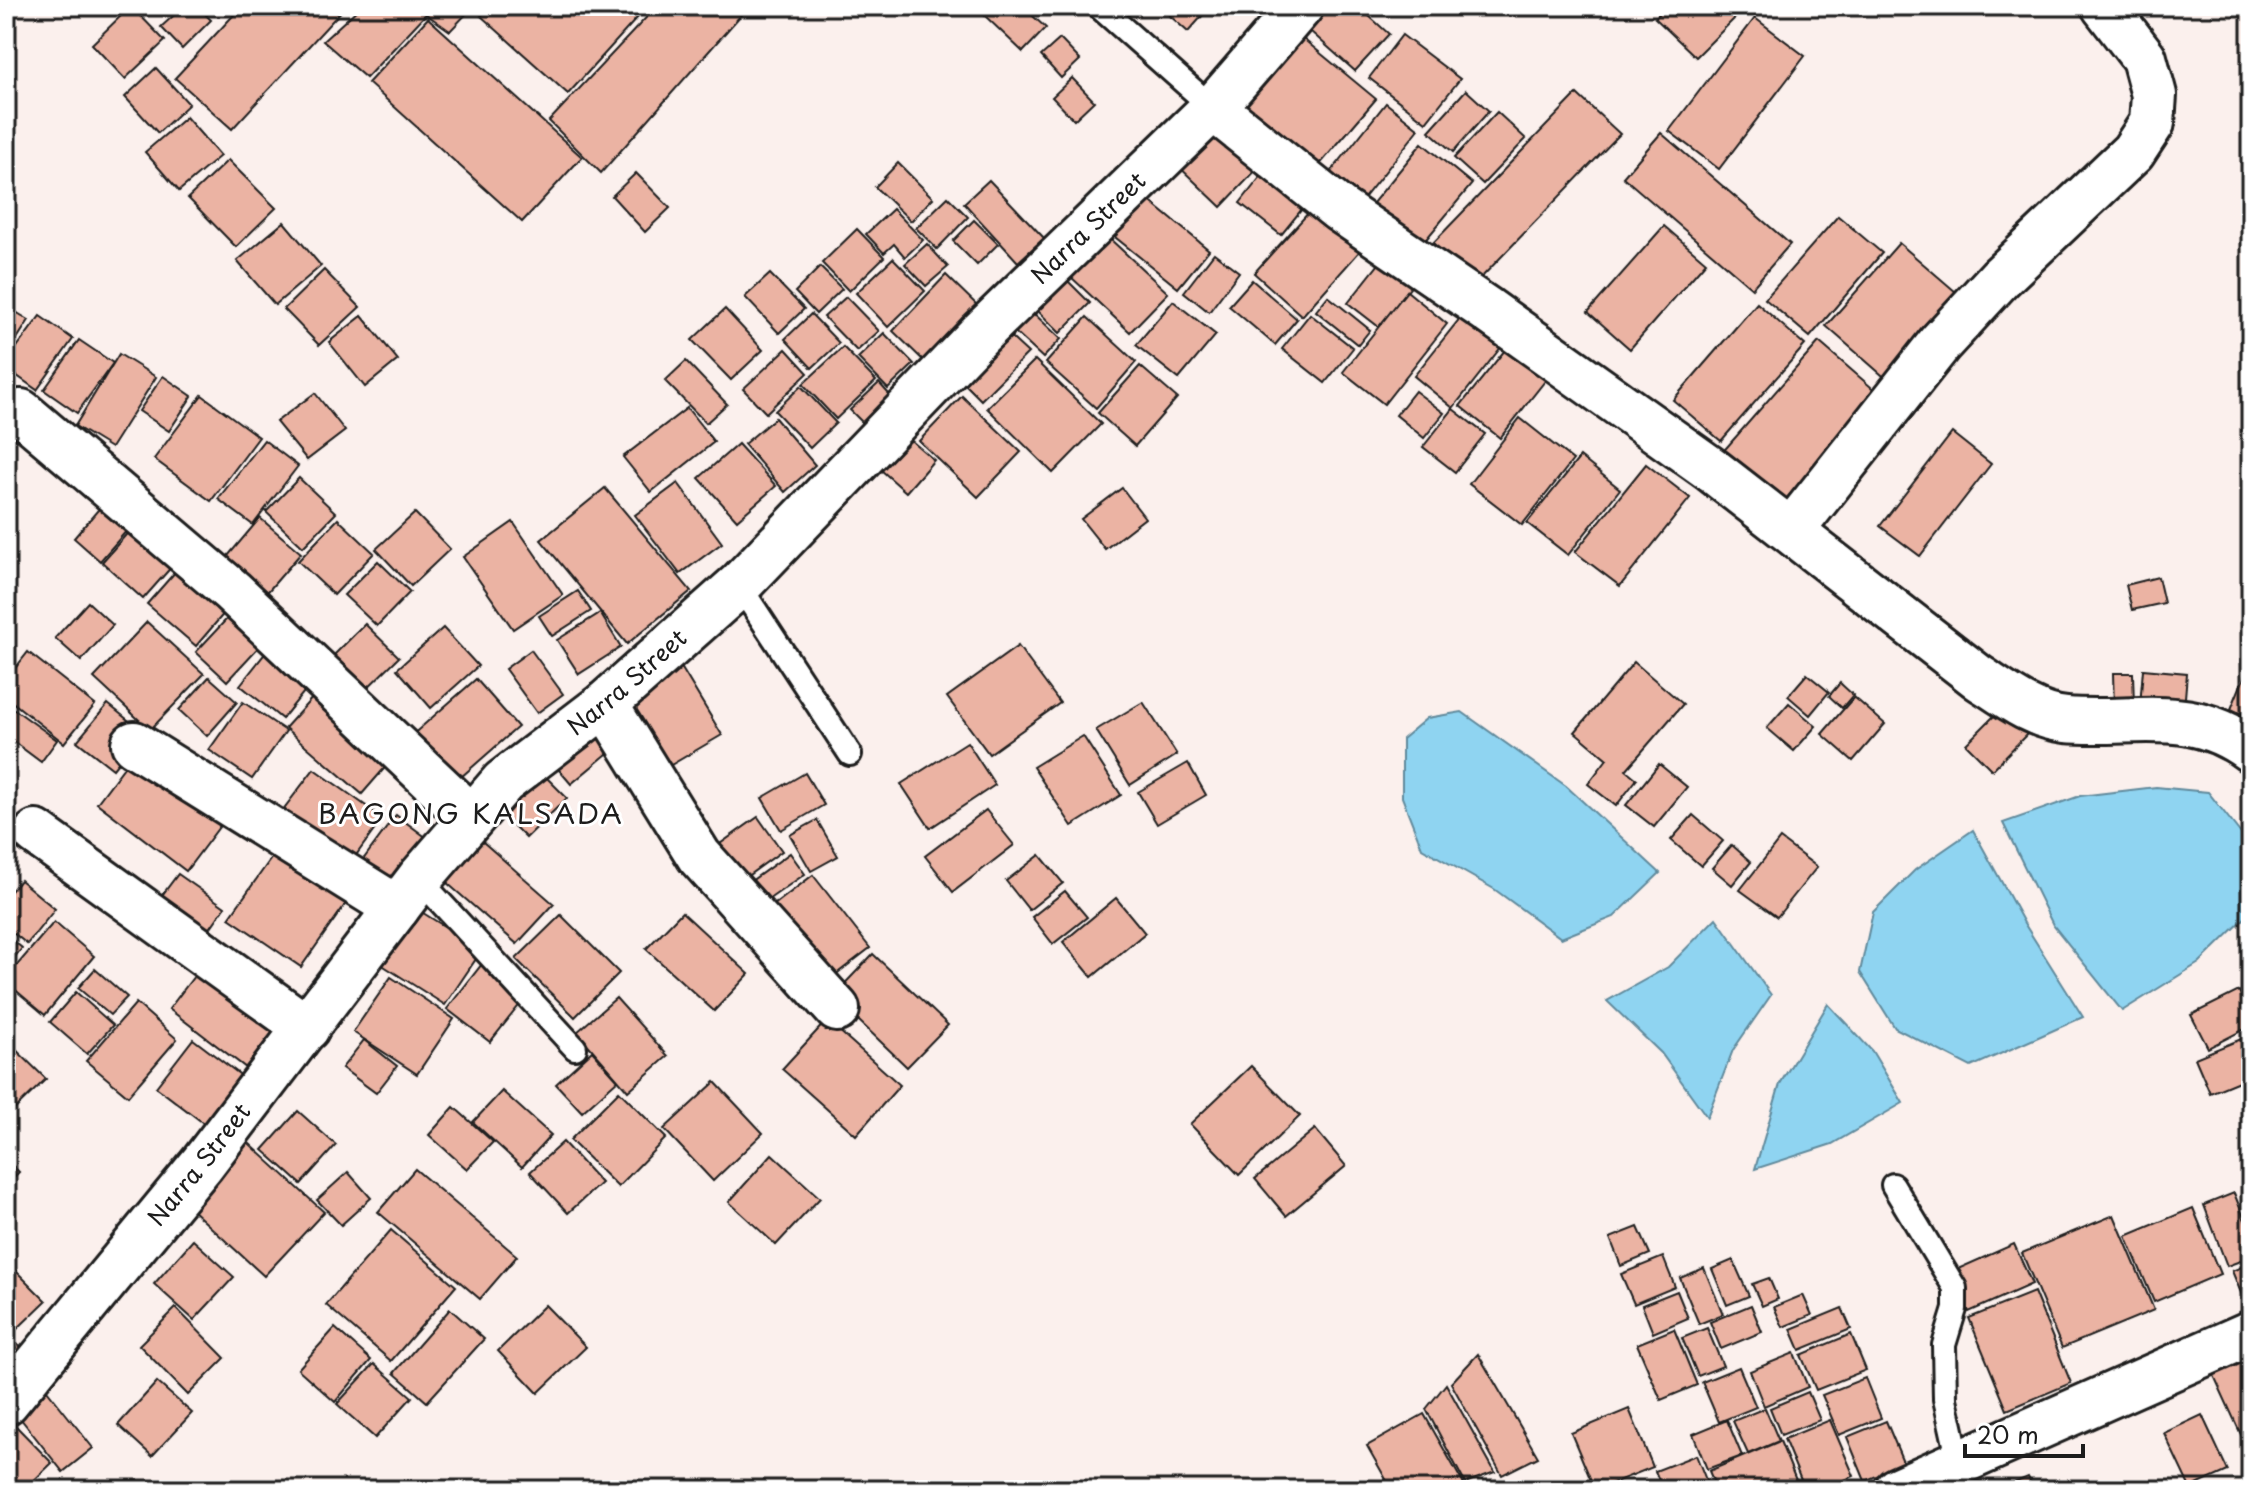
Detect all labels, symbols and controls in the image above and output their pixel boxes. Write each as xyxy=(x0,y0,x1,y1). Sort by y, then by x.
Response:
street label: Narra Street xyxy=(1022,162,1153,292)
street label: Narra Street xyxy=(558,619,694,743)
district label: BAGONG KALSADA xyxy=(318,791,624,834)
street label: Narra Street xyxy=(138,1095,258,1233)
scale bar xyxy=(1965,1408,2083,1458)
text: 20 m xyxy=(1977,1416,2039,1452)

